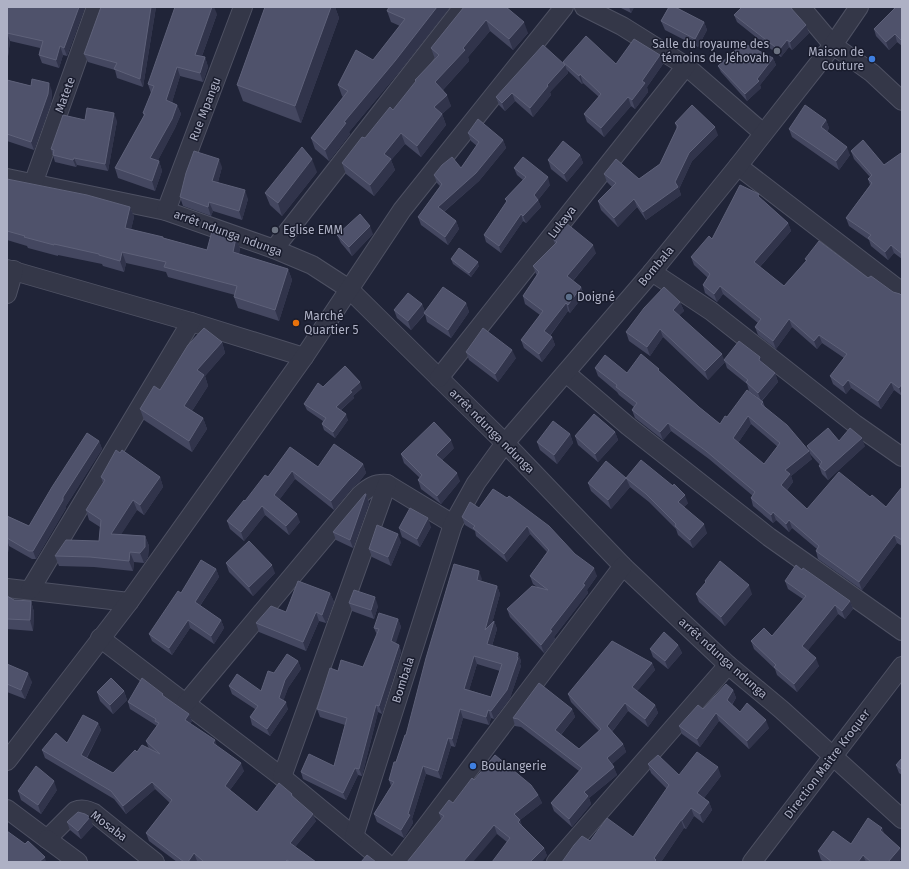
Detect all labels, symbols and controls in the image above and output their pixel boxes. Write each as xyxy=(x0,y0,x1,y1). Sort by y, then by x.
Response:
place label: Salle du royaume des témoins de Jéhovah xyxy=(652,37,769,65)
place label: Maison de Couture xyxy=(808,45,864,73)
marker: Salle du royaume des témoins de Jéhovah xyxy=(772,46,782,56)
marker: Maison de Couture xyxy=(867,54,877,64)
street label: Matete xyxy=(52,75,78,115)
street label: Rue Mpangu xyxy=(186,75,224,143)
street label: Lukaya xyxy=(545,203,579,241)
street label: arrêt ndunga ndunga xyxy=(172,207,284,259)
place label: Eglise EMM xyxy=(283,223,343,237)
marker: Eglise EMM xyxy=(270,225,280,235)
street label: Bombala xyxy=(635,243,677,289)
place label: Doigné xyxy=(577,290,615,304)
marker: Doigné xyxy=(564,292,574,302)
place label: Marché Quartier 5 xyxy=(304,309,359,337)
marker: Marché Quartier 5 xyxy=(291,318,301,328)
street label: arrêt ndunga ndunga xyxy=(447,386,537,476)
street label: arrêt ndunga ndunga xyxy=(676,615,770,701)
street label: Bombala xyxy=(389,655,417,705)
street label: Direction Maitre Kroquer xyxy=(781,706,873,822)
place label: Boulangerie xyxy=(481,759,546,773)
marker: Boulangerie xyxy=(468,761,478,771)
street label: Mosaba xyxy=(88,808,130,844)

